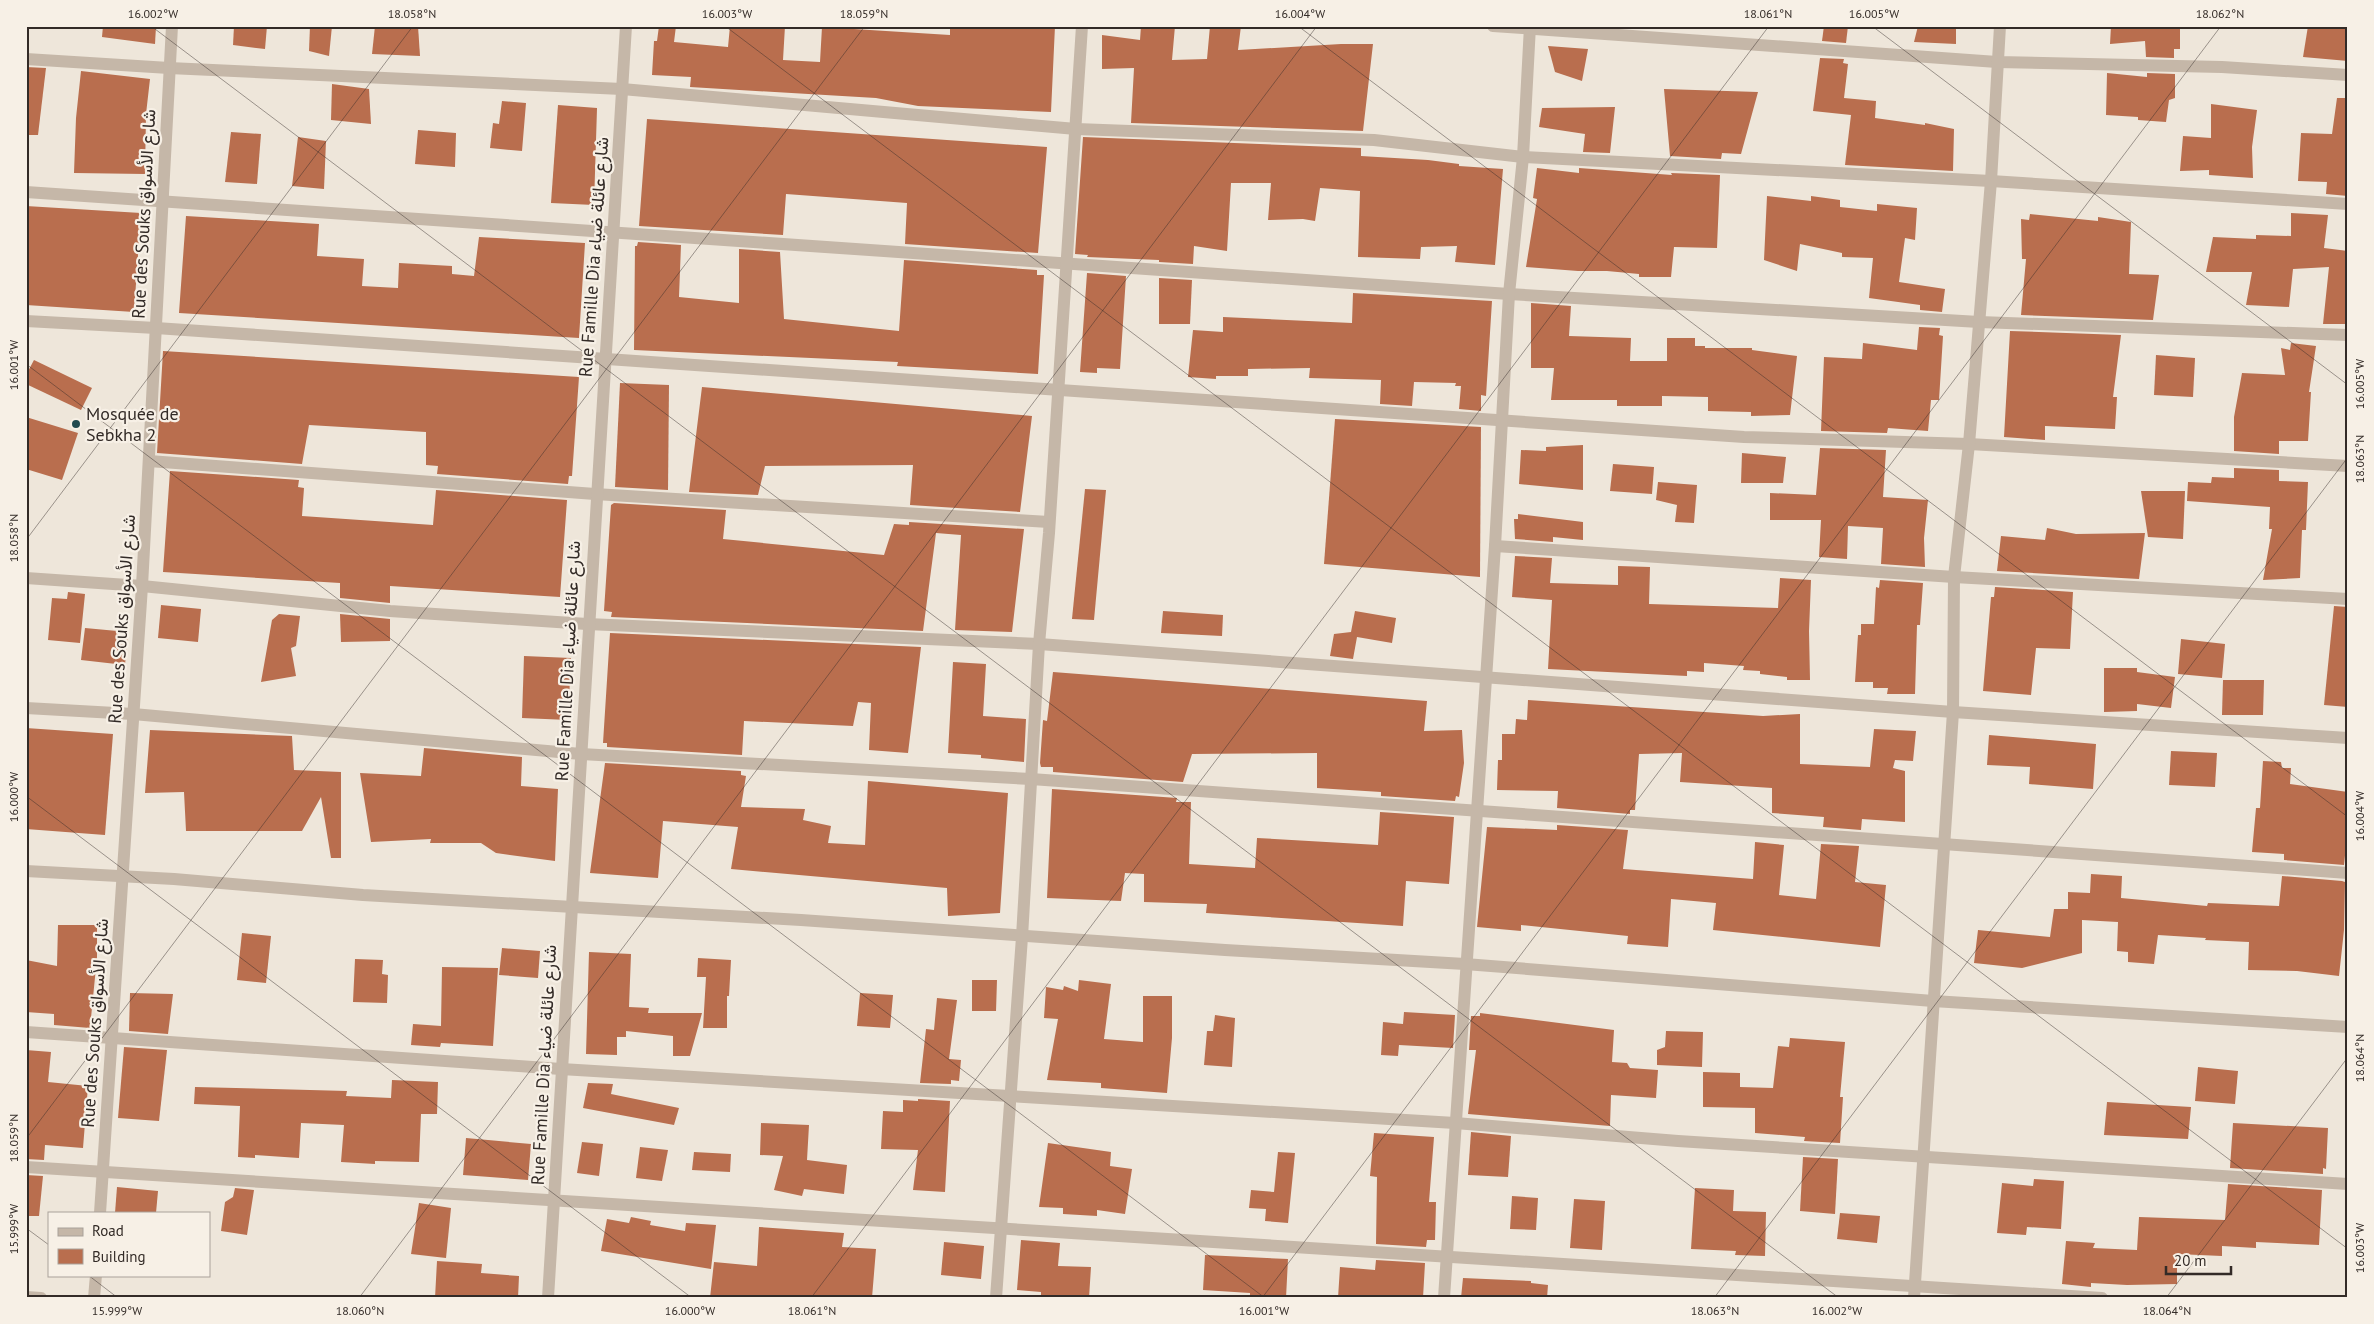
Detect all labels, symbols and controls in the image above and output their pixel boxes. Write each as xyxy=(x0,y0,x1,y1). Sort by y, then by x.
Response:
text: 16.002°W xyxy=(128,6,178,21)
text: 18.058°N xyxy=(388,6,436,21)
text: 16.003°W xyxy=(702,6,752,21)
text: 18.059°N xyxy=(840,6,888,21)
text: 16.004°W xyxy=(1275,6,1325,21)
text: 18.061°N xyxy=(1744,6,1792,21)
text: 16.005°W xyxy=(1849,6,1899,21)
text: 18.062°N xyxy=(2196,6,2244,21)
street label: Rue des Souks شارع الأسواق xyxy=(127,109,161,319)
street label: Rue Famille Dia شارع عائلة ضياء xyxy=(574,136,614,378)
text: 16.001°W xyxy=(6,340,21,390)
text: 16.005°W xyxy=(2352,359,2367,409)
place label: Mosquée de Sebkha 2 xyxy=(86,402,179,446)
marker: Mosquée de Sebkha 2 xyxy=(70,418,82,430)
text: 18.063°N xyxy=(2352,435,2367,483)
text: 18.058°N xyxy=(6,514,21,562)
street label: Rue des Souks شارع الأسواق xyxy=(103,514,141,724)
street label: Rue Famille Dia شارع عائلة ضياء xyxy=(550,540,586,782)
text: 16.000°W xyxy=(6,772,21,822)
text: 16.004°W xyxy=(2352,791,2367,841)
street label: Rue des Souks شارع الأسواق xyxy=(76,918,114,1128)
street label: Rue Famille Dia شارع عائلة ضياء xyxy=(526,944,562,1186)
text: 18.064°N xyxy=(2352,1034,2367,1082)
text: 18.059°N xyxy=(6,1114,21,1162)
text: 15.999°W xyxy=(6,1204,21,1254)
legend xyxy=(48,1212,210,1276)
text: Road xyxy=(92,1221,124,1240)
text: 16.003°W xyxy=(2352,1223,2367,1273)
scale bar xyxy=(2166,1244,2232,1276)
text: Building xyxy=(92,1247,146,1266)
text: 20 m xyxy=(2174,1251,2207,1270)
text: 15.999°W xyxy=(92,1303,142,1318)
text: 18.060°N xyxy=(336,1303,384,1318)
text: 16.000°W xyxy=(665,1303,715,1318)
text: 18.061°N xyxy=(788,1303,836,1318)
text: 16.001°W xyxy=(1239,1303,1289,1318)
text: 18.063°N xyxy=(1691,1303,1739,1318)
text: 16.002°W xyxy=(1812,1303,1862,1318)
text: 18.064°N xyxy=(2143,1303,2191,1318)

